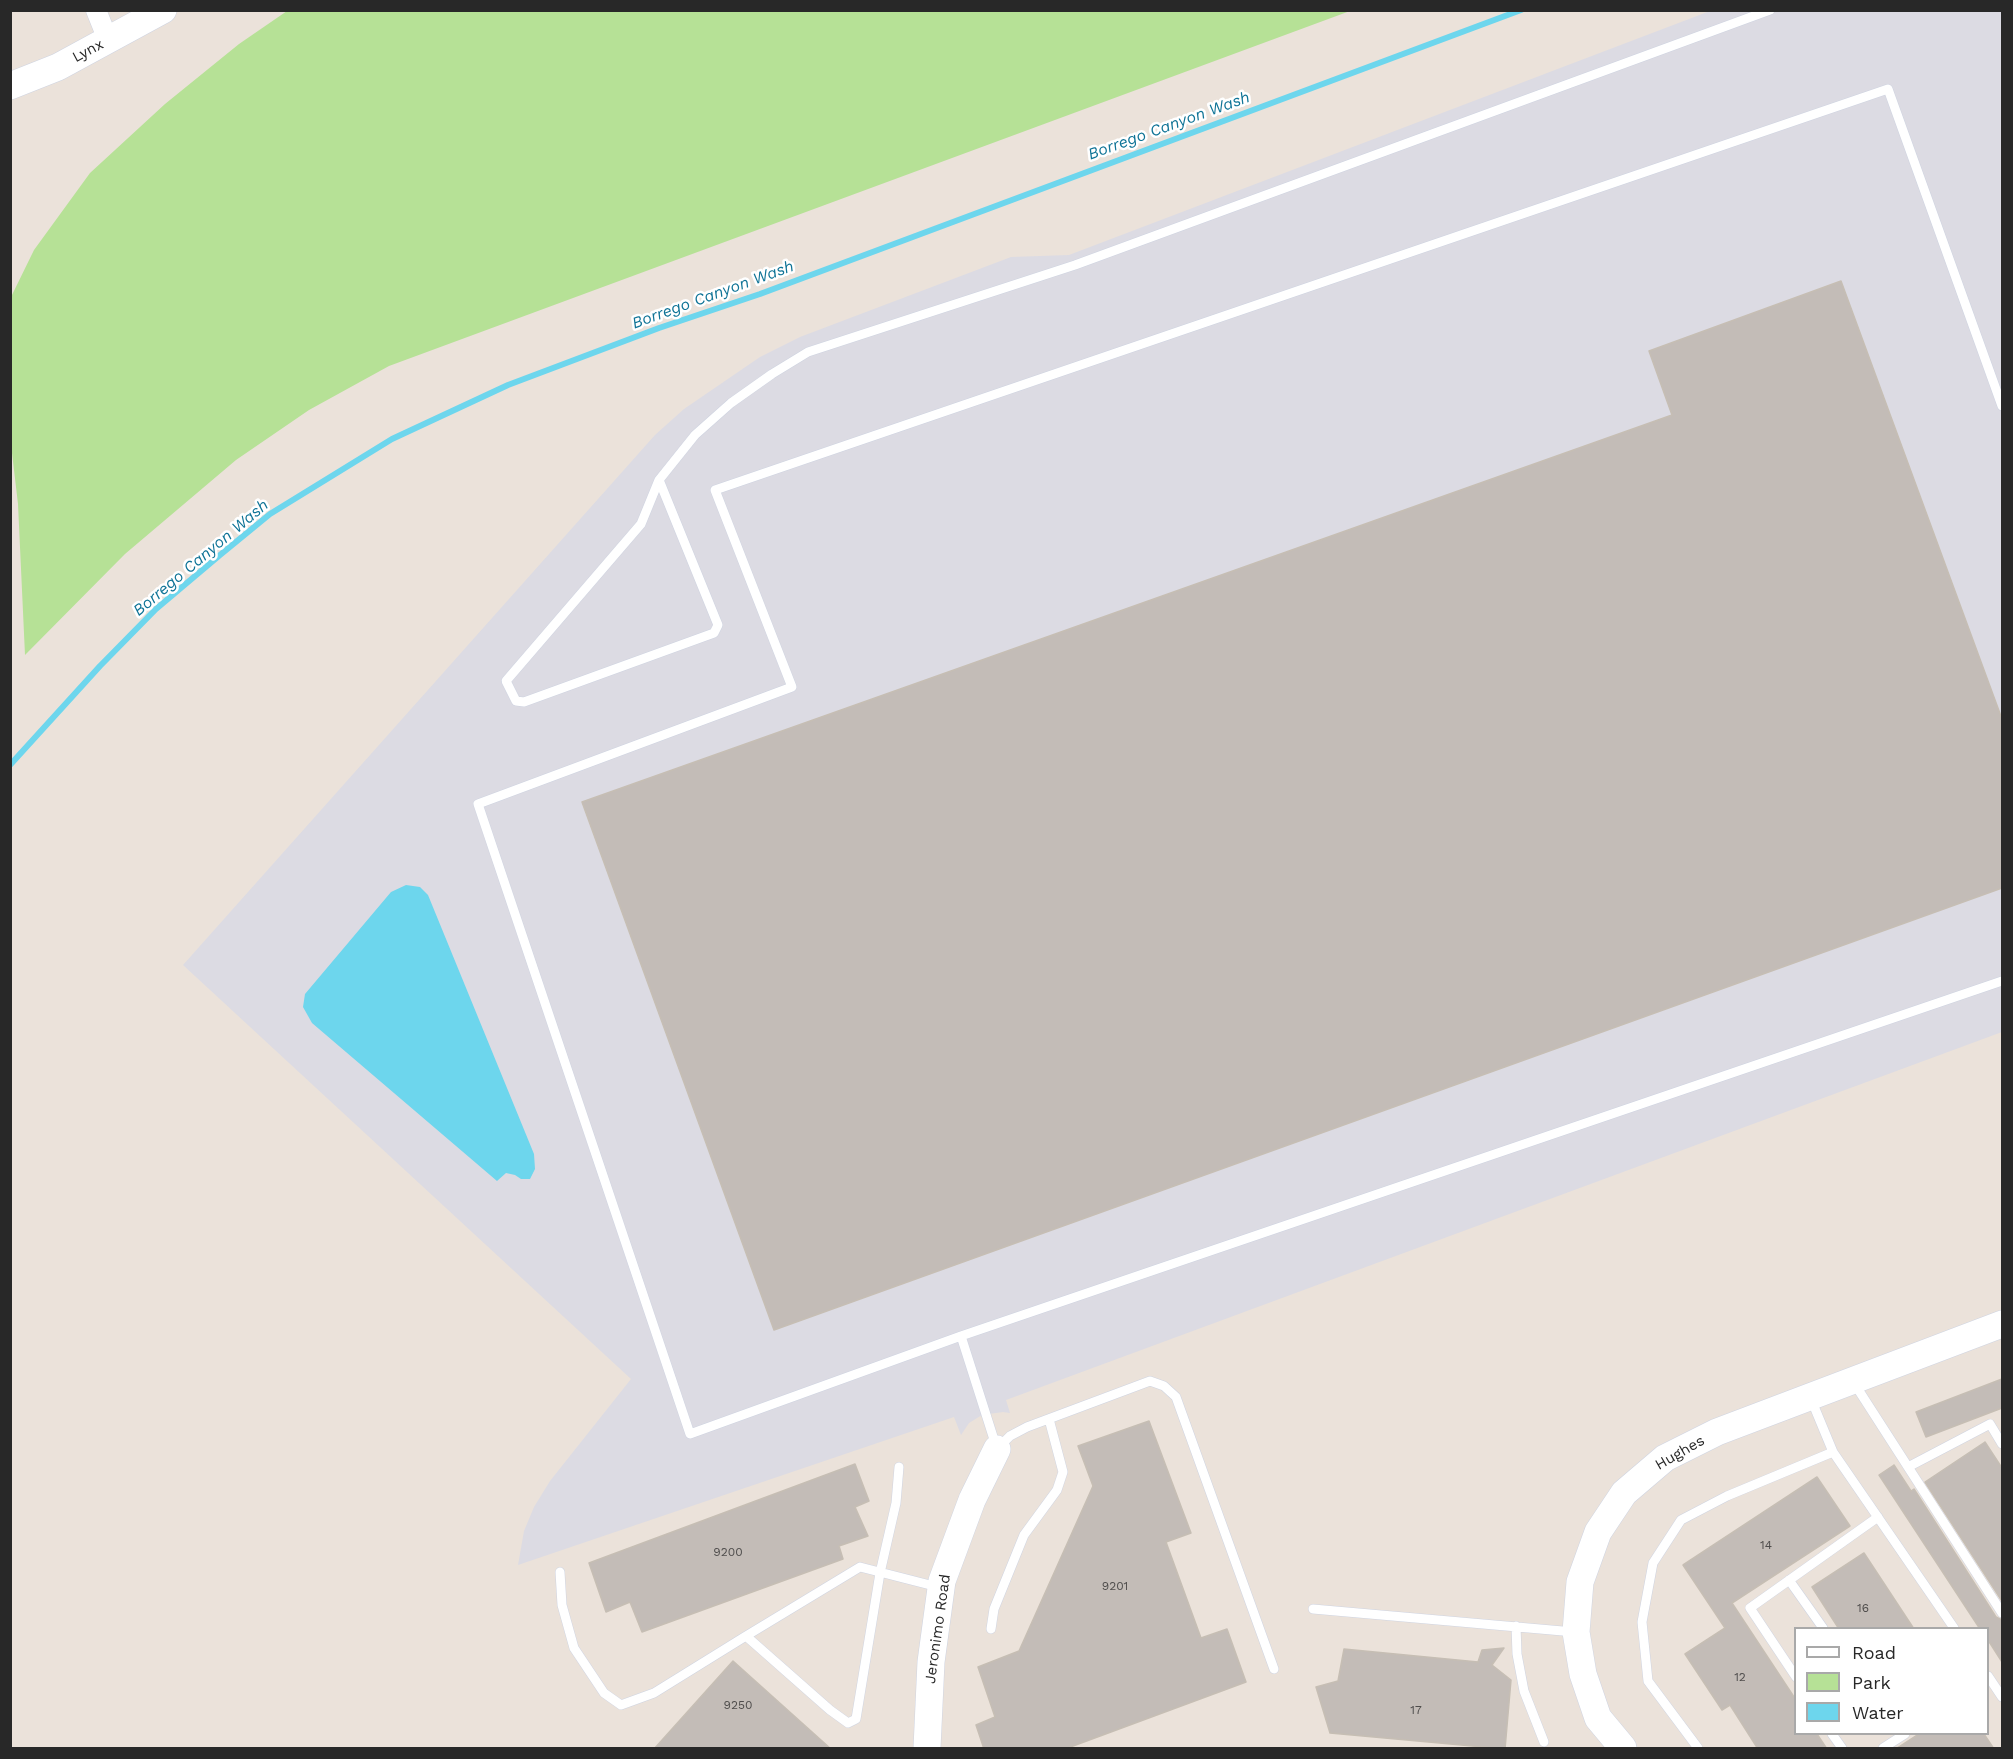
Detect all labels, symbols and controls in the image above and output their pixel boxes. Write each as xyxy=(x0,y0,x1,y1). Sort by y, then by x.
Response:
street label: Lynx xyxy=(69,35,107,67)
water label: Borrego Canyon Wash xyxy=(1085,88,1253,164)
water label: Borrego Canyon Wash xyxy=(629,257,797,333)
water label: Borrego Canyon Wash xyxy=(129,496,273,620)
street label: Hughes xyxy=(1652,1432,1708,1474)
house number: 14 xyxy=(1760,1538,1772,1552)
house number: 9200 xyxy=(713,1545,743,1559)
street label: Jeronimo Road xyxy=(921,1573,955,1685)
house number: 9201 xyxy=(1102,1579,1128,1593)
house number: 16 xyxy=(1857,1601,1869,1615)
legend xyxy=(1794,1627,1989,1735)
text: Road xyxy=(1852,1642,1896,1663)
house number: 12 xyxy=(1734,1670,1746,1684)
text: Park xyxy=(1852,1672,1891,1693)
house number: 9250 xyxy=(724,1698,752,1712)
text: Water xyxy=(1852,1702,1904,1723)
house number: 17 xyxy=(1410,1703,1422,1717)

